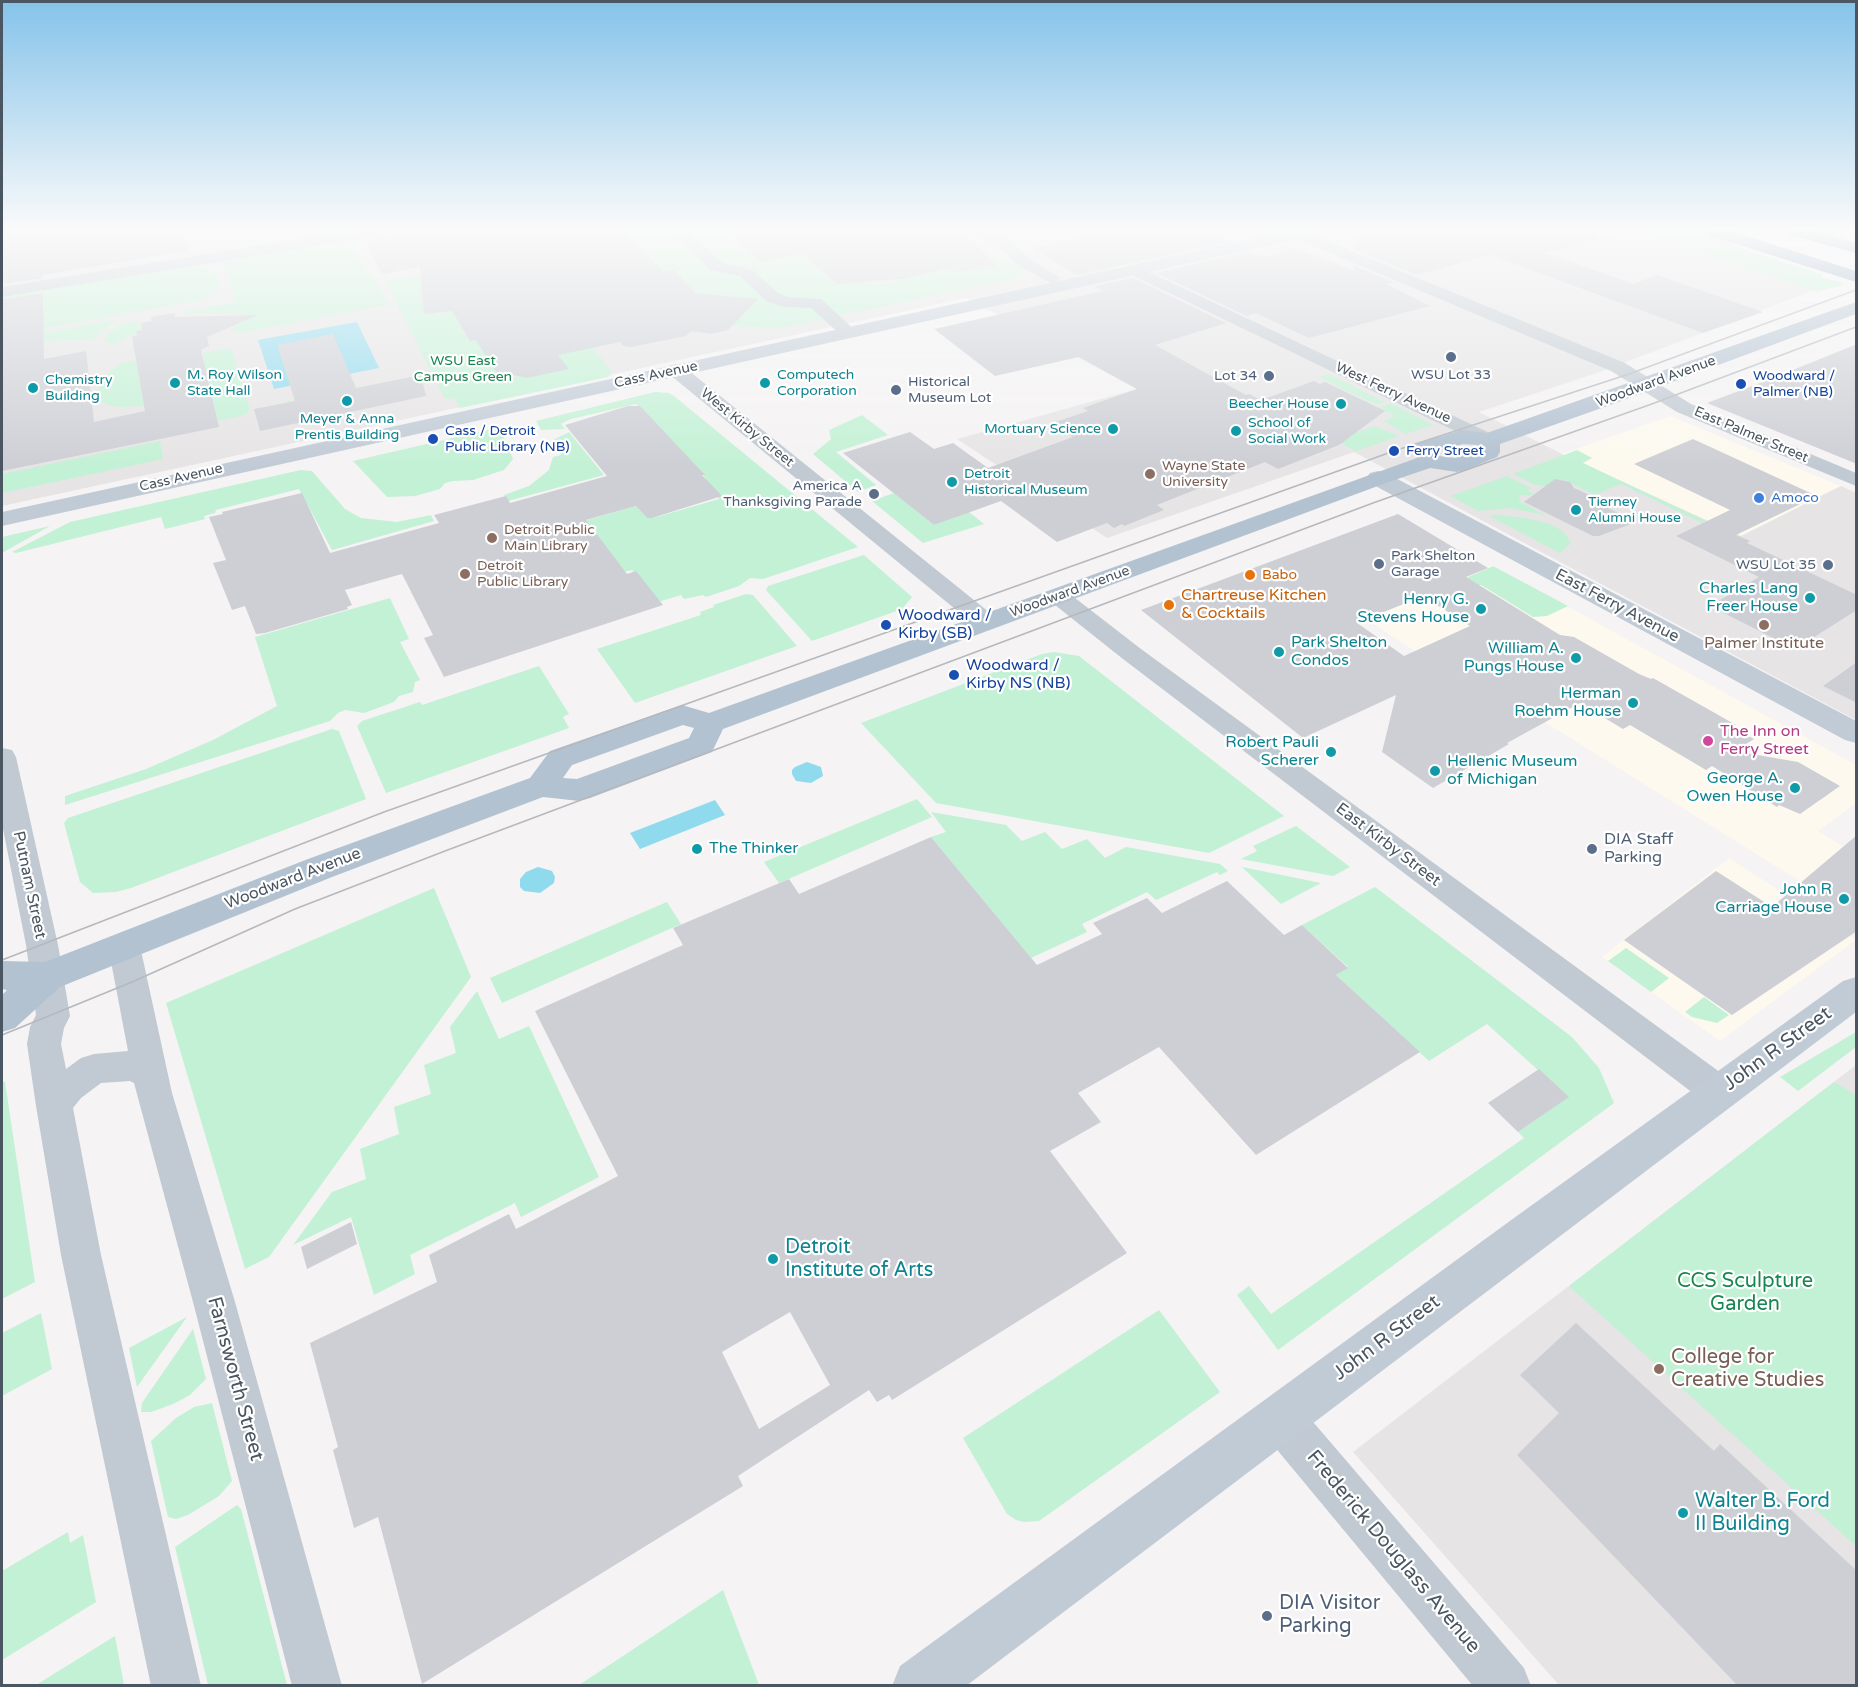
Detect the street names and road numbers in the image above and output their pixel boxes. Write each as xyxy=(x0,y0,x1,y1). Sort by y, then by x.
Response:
street label: Woodward Avenue xyxy=(1594,353,1718,411)
street label: Cass Avenue xyxy=(613,358,699,392)
street label: West Ferry Avenue xyxy=(1333,359,1453,427)
street label: West Kirby Street xyxy=(697,385,797,471)
street label: East Palmer Street xyxy=(1691,403,1811,467)
street label: Cass Avenue xyxy=(138,460,224,496)
street label: Woodward Avenue xyxy=(1008,563,1132,621)
street label: East Ferry Avenue xyxy=(1552,565,1682,647)
street label: East Kirby Street xyxy=(1332,799,1444,891)
street label: Putnam Street xyxy=(8,829,50,941)
street label: Woodward Avenue xyxy=(222,844,364,914)
street label: John R Street xyxy=(1719,1002,1837,1096)
street label: John R Street xyxy=(1329,1290,1445,1386)
street label: Farnsworth Street xyxy=(202,1294,268,1464)
street label: Frederick Douglass Avenue xyxy=(1301,1446,1485,1658)

